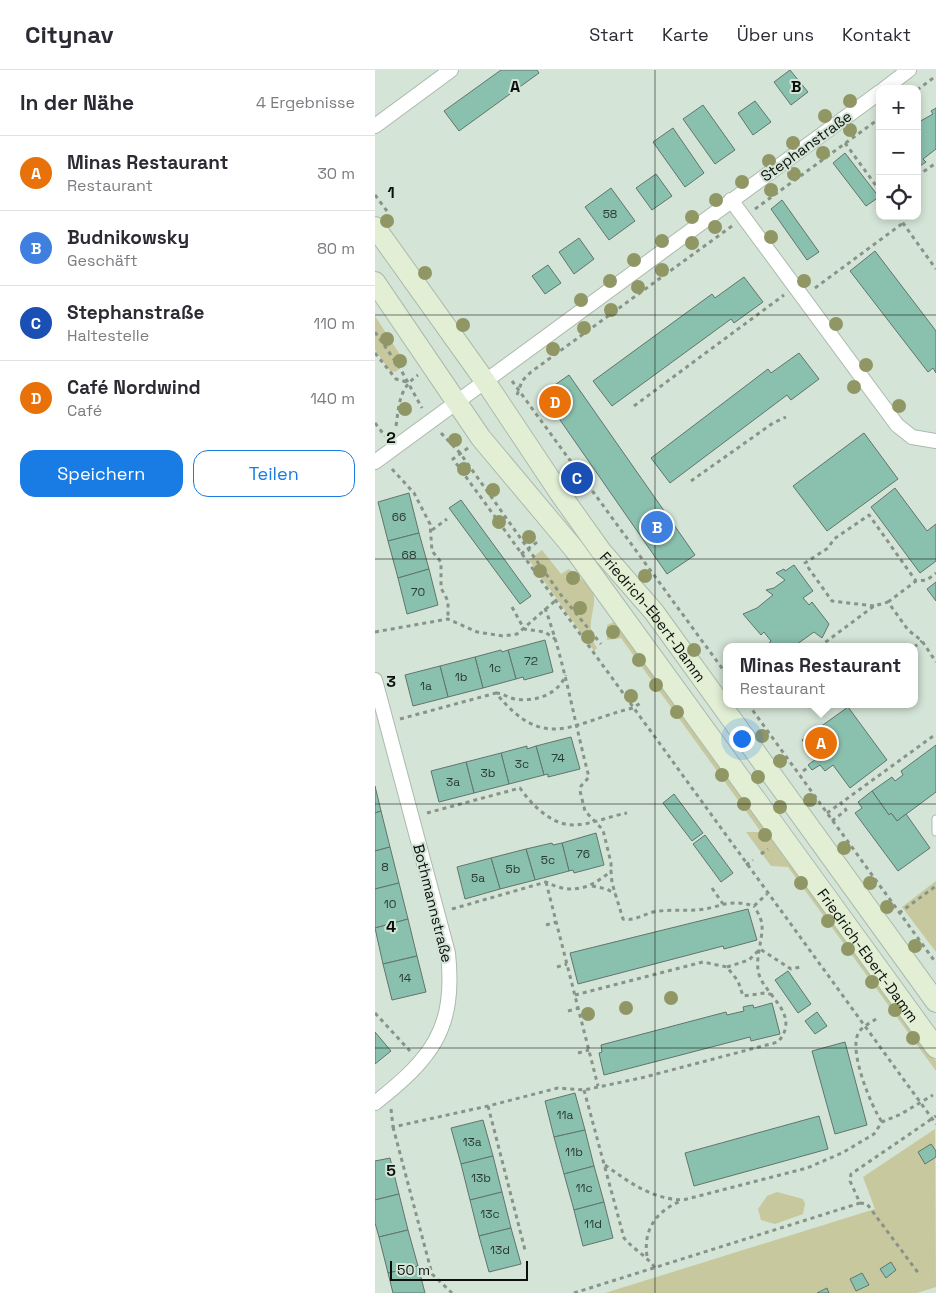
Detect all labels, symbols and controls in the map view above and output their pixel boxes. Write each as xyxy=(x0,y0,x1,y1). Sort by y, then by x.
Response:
text: Citynav xyxy=(25,19,114,50)
text: Start xyxy=(589,23,634,46)
text: Karte xyxy=(662,23,709,46)
text: Über uns xyxy=(737,23,814,46)
text: Kontakt xyxy=(842,23,911,46)
text: A xyxy=(510,76,520,97)
text: B xyxy=(791,76,801,97)
map controls xyxy=(876,85,921,220)
button: + xyxy=(876,85,921,130)
text: In der Nähe xyxy=(20,89,134,116)
text: 4 Ergebnisse xyxy=(256,92,355,113)
street label: Stephanstraße xyxy=(757,106,856,186)
button: − xyxy=(876,130,921,175)
text: Minas Restaurant xyxy=(67,150,228,175)
text: A xyxy=(31,163,41,184)
text: 30 m xyxy=(317,163,355,184)
text: Restaurant xyxy=(67,175,153,196)
button: locate xyxy=(876,175,921,220)
text: 1 xyxy=(387,182,395,203)
house number: 58 xyxy=(603,206,617,222)
text: Budnikowsky xyxy=(67,225,189,250)
text: B xyxy=(31,238,41,259)
text: 80 m xyxy=(317,238,355,259)
text: Geschäft xyxy=(67,250,138,271)
text: Stephanstraße xyxy=(67,300,204,325)
text: C xyxy=(31,313,41,334)
text: 110 m xyxy=(313,313,355,334)
text: Haltestelle xyxy=(67,325,149,346)
text: Café Nordwind xyxy=(67,375,201,400)
pin: D xyxy=(539,383,571,421)
text: D xyxy=(31,388,41,409)
text: 140 m xyxy=(310,388,355,409)
text: Café xyxy=(67,400,102,421)
text: 2 xyxy=(386,427,396,448)
button: Speichern xyxy=(20,450,183,497)
button: Teilen xyxy=(193,450,355,497)
pin: C xyxy=(561,459,593,497)
pin: B xyxy=(641,508,673,546)
house number: 66 xyxy=(392,509,406,525)
house number: 68 xyxy=(402,547,416,563)
street label: Friedrich-Ebert-Damm xyxy=(596,547,711,685)
house number: 70 xyxy=(411,584,425,600)
popup xyxy=(723,643,918,708)
house number: 72 xyxy=(524,653,538,669)
text: Minas Restaurant xyxy=(740,653,901,678)
house number: 1c xyxy=(489,660,501,676)
house number: 1b xyxy=(455,669,468,685)
text: 3 xyxy=(386,671,396,692)
house number: 1a xyxy=(420,678,432,694)
text: Restaurant xyxy=(740,678,826,699)
pin: A xyxy=(805,724,837,762)
your location xyxy=(729,726,755,752)
house number: 74 xyxy=(551,750,565,766)
house number: 3c xyxy=(515,756,529,772)
house number: 3b xyxy=(481,765,496,781)
house number: 3a xyxy=(446,774,460,790)
street label: Bothmannstraße xyxy=(409,842,457,965)
house number: 76 xyxy=(576,846,590,862)
house number: 5c xyxy=(541,852,555,868)
house number: 8 xyxy=(381,859,389,875)
house number: 5b xyxy=(506,861,521,877)
house number: 5a xyxy=(471,870,485,886)
street label: Friedrich-Ebert-Damm xyxy=(814,884,923,1026)
house number: 10 xyxy=(384,896,396,912)
text: 4 xyxy=(386,916,396,937)
house number: 14 xyxy=(399,970,412,986)
house number: 11a xyxy=(557,1107,574,1123)
house number: 13a xyxy=(462,1134,482,1150)
house number: 11b xyxy=(565,1144,583,1160)
text: 5 xyxy=(386,1160,396,1181)
house number: 13b xyxy=(471,1170,491,1186)
house number: 11c xyxy=(575,1180,593,1196)
house number: 13c xyxy=(480,1206,500,1222)
house number: 11d xyxy=(584,1216,602,1232)
house number: 13d xyxy=(490,1242,510,1258)
scale bar xyxy=(390,1258,527,1281)
text: 50 m xyxy=(397,1261,430,1279)

